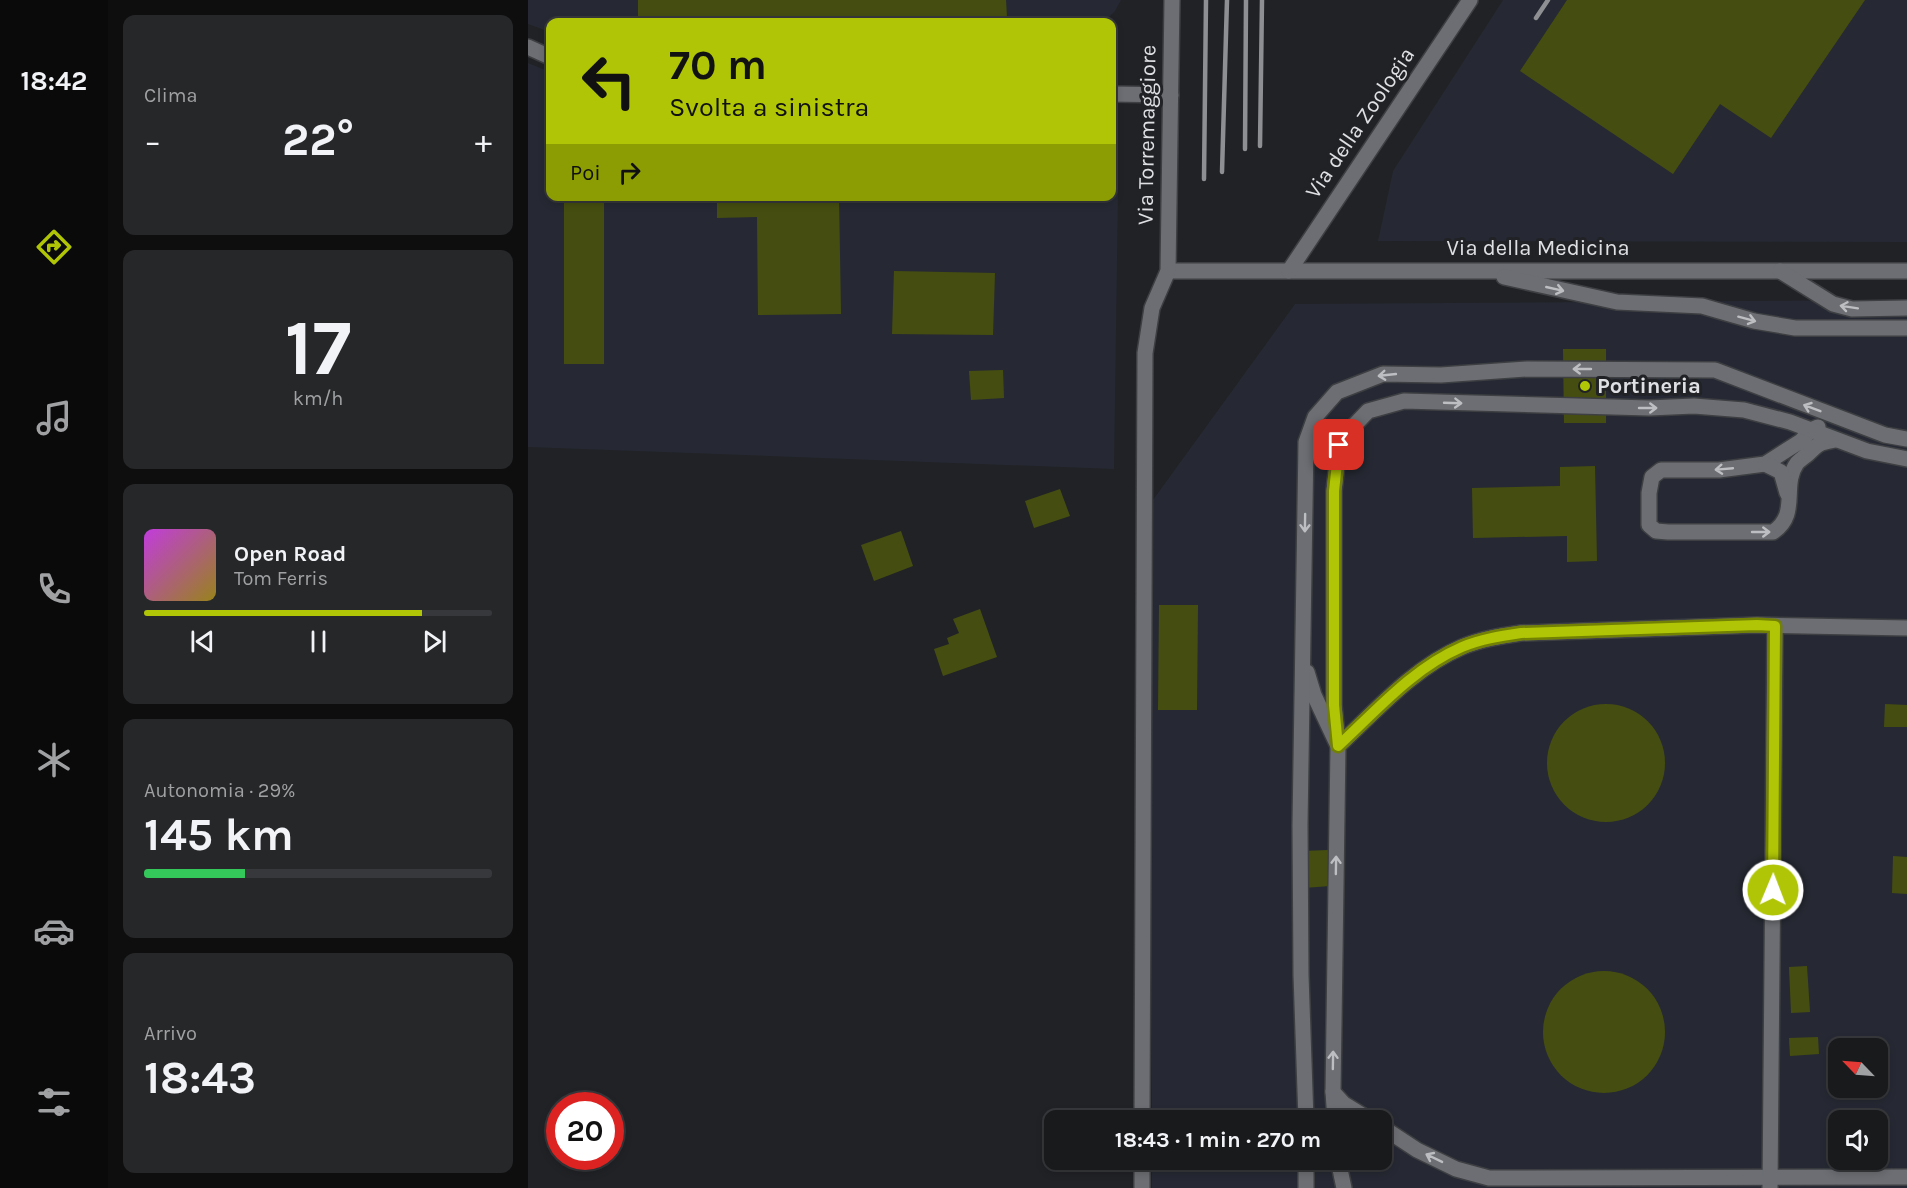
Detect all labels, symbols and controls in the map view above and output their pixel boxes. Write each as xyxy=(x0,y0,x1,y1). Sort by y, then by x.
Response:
text: 70 m xyxy=(669,40,767,90)
icon: left xyxy=(570,42,648,120)
street label: Via della Zoologia xyxy=(1300,43,1420,203)
street label: Via Torremaggiore xyxy=(1132,45,1162,225)
text: 18:42 xyxy=(21,65,87,97)
text: Clima xyxy=(144,84,198,107)
text: Svolta a sinistra xyxy=(669,91,869,123)
text: 22° xyxy=(282,114,354,166)
text: − xyxy=(144,122,161,160)
text: + xyxy=(475,122,492,160)
icon: right xyxy=(613,156,646,189)
text: Poi xyxy=(570,160,601,186)
icon: directions xyxy=(33,226,75,268)
street label: Via della Medicina xyxy=(1446,235,1630,261)
one-way arrow xyxy=(1545,283,1564,295)
text: 17 xyxy=(285,302,351,394)
one-way arrow xyxy=(1839,302,1859,313)
one-way arrow xyxy=(1737,313,1756,325)
one-way arrow xyxy=(1572,363,1592,375)
one-way arrow xyxy=(1378,370,1398,381)
place label: Portineria xyxy=(1597,373,1701,399)
marker: Portineria xyxy=(1578,379,1592,393)
text: km/h xyxy=(293,387,343,410)
icon: music xyxy=(33,397,75,439)
one-way arrow xyxy=(1442,397,1462,408)
one-way arrow xyxy=(1803,401,1822,412)
one-way arrow xyxy=(1637,402,1657,414)
pin xyxy=(1313,419,1364,470)
icon: arrive xyxy=(1322,428,1355,461)
one-way arrow xyxy=(1715,464,1735,475)
one-way arrow xyxy=(1299,513,1310,533)
one-way arrow xyxy=(1751,526,1771,538)
text: Open Road xyxy=(234,541,346,567)
text: Tom Ferris xyxy=(234,567,328,590)
icon: phone xyxy=(33,568,75,610)
icon: previous xyxy=(186,625,219,658)
icon: pause xyxy=(302,625,335,658)
icon: next xyxy=(418,625,451,658)
icon: climate xyxy=(33,739,75,781)
text: Autonomia · 29% xyxy=(144,779,296,802)
text: 145 km xyxy=(144,809,294,861)
one-way arrow xyxy=(1330,856,1342,876)
position arrow xyxy=(1741,858,1805,922)
icon: car xyxy=(33,910,75,952)
text: Arrivo xyxy=(144,1022,197,1045)
north arrow xyxy=(1828,1038,1888,1098)
map controls xyxy=(1828,1038,1888,1170)
one-way arrow xyxy=(1328,1051,1339,1071)
text: 18:43 xyxy=(144,1052,256,1104)
icon: filters xyxy=(33,1081,75,1123)
speed limit sign: 20 xyxy=(546,1092,624,1170)
button: sound xyxy=(1828,1110,1888,1170)
text: 18:43 · 1 min · 270 m xyxy=(1115,1127,1321,1153)
one-way arrow xyxy=(1426,1152,1444,1164)

